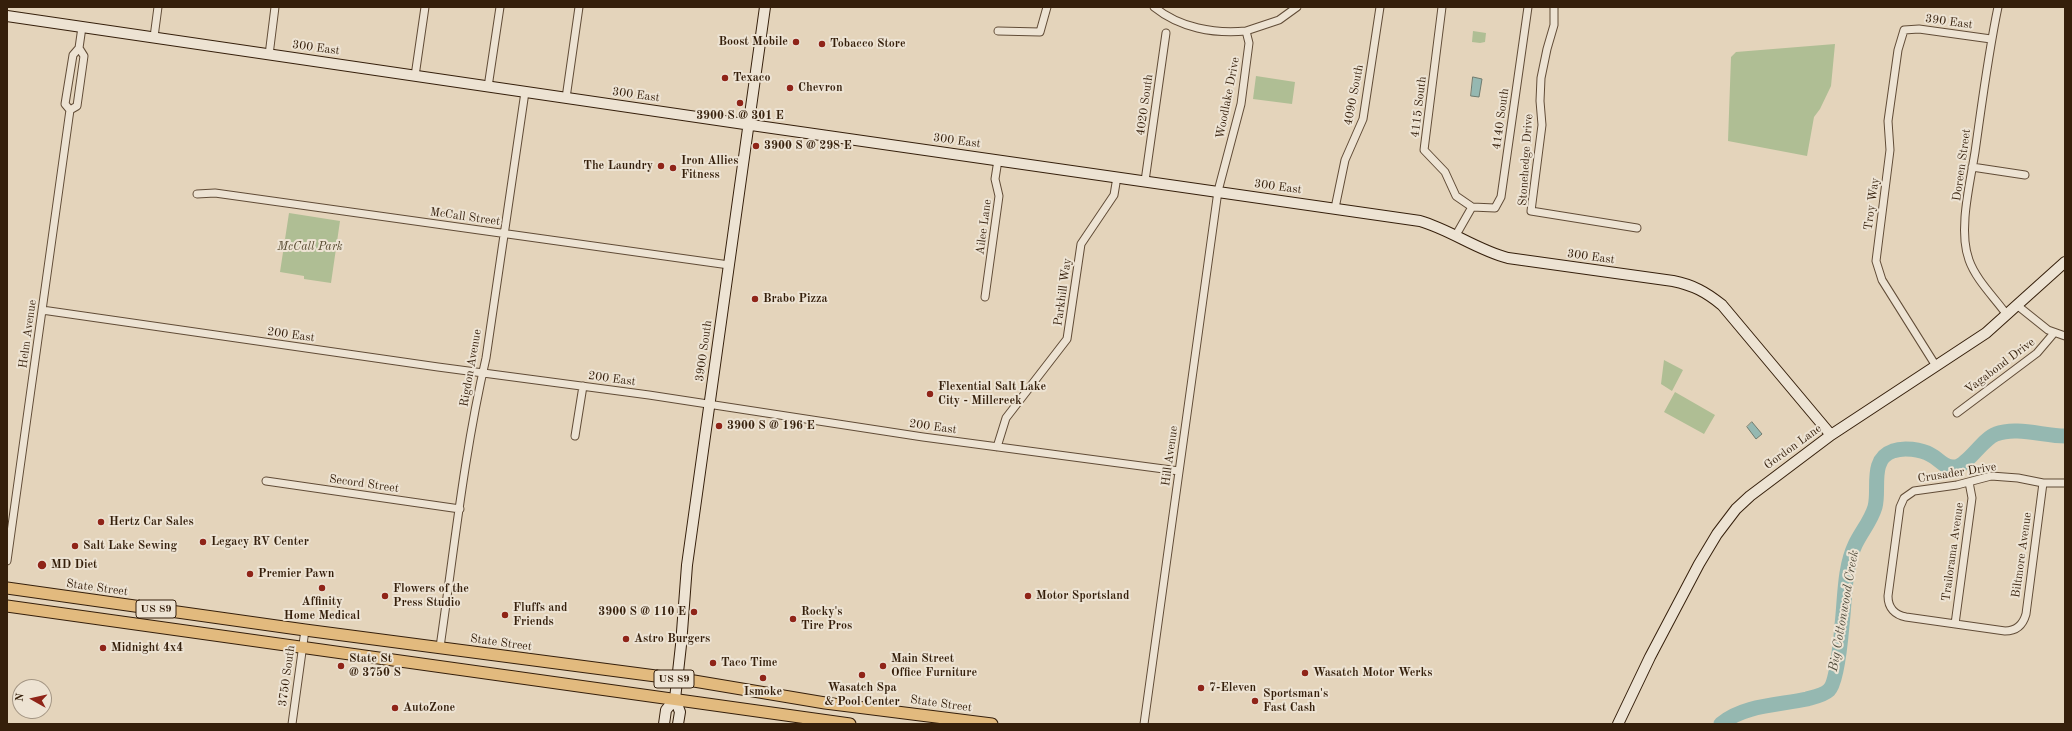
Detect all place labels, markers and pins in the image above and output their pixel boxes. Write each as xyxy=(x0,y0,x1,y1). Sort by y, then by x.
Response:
place label: Boost Mobile xyxy=(719,35,788,49)
marker: Boost Mobile xyxy=(791,37,801,47)
place label: Tobacco Store xyxy=(830,37,906,51)
marker: Tobacco Store xyxy=(817,39,827,49)
place label: Texaco xyxy=(733,71,770,85)
marker: Texaco xyxy=(720,73,730,83)
place label: Chevron xyxy=(798,81,843,95)
marker: Chevron xyxy=(785,83,795,93)
marker: 3900 S @ 301 E xyxy=(735,98,745,108)
place label: 3900 S @ 301 E xyxy=(696,109,784,123)
place label: 3900 S @ 298 E xyxy=(764,139,852,153)
marker: 3900 S @ 298 E xyxy=(751,141,761,151)
place label: Iron Allies Fitness xyxy=(681,154,738,182)
place label: The Laundry xyxy=(583,159,653,173)
marker: The Laundry xyxy=(656,161,666,171)
marker: Iron Allies Fitness xyxy=(668,163,678,173)
place label: Brabo Pizza xyxy=(763,292,828,306)
marker: Brabo Pizza xyxy=(750,294,760,304)
place label: Flexential Salt Lake City - Millcreek xyxy=(938,380,1046,408)
marker: Flexential Salt Lake City - Millcreek xyxy=(925,389,935,399)
place label: 3900 S @ 196 E xyxy=(727,419,815,433)
marker: 3900 S @ 196 E xyxy=(714,421,724,431)
place label: Hertz Car Sales xyxy=(109,515,194,529)
marker: Hertz Car Sales xyxy=(96,517,106,527)
place label: Legacy RV Center xyxy=(211,535,309,549)
marker: Legacy RV Center xyxy=(198,537,208,547)
place label: Salt Lake Sewing xyxy=(83,539,177,553)
marker: Salt Lake Sewing xyxy=(70,541,80,551)
place label: MD Diet xyxy=(51,558,97,572)
marker: MD Diet xyxy=(36,559,48,571)
place label: Premier Pawn xyxy=(258,567,334,581)
marker: Premier Pawn xyxy=(245,569,255,579)
place label: Flowers of the Press Studio xyxy=(393,582,469,610)
marker: Affinity Home Medical xyxy=(317,583,327,593)
place label: Motor Sportsland xyxy=(1036,589,1129,603)
marker: Flowers of the Press Studio xyxy=(380,591,390,601)
marker: Motor Sportsland xyxy=(1023,591,1033,601)
place label: Affinity Home Medical xyxy=(284,595,360,623)
place label: Fluffs and Friends xyxy=(513,601,567,629)
place label: 3900 S @ 110 E xyxy=(598,605,686,619)
place label: Rocky's Tire Pros xyxy=(801,605,852,633)
marker: 3900 S @ 110 E xyxy=(689,607,699,617)
marker: Fluffs and Friends xyxy=(500,610,510,620)
marker: Rocky's Tire Pros xyxy=(788,614,798,624)
place label: Astro Burgers xyxy=(634,632,710,646)
marker: Astro Burgers xyxy=(621,634,631,644)
place label: Midnight 4x4 xyxy=(111,641,183,655)
marker: Midnight 4x4 xyxy=(98,643,108,653)
place label: State St @ 3750 S xyxy=(349,652,401,680)
place label: Main Street Office Furniture xyxy=(891,652,977,680)
place label: Taco Time xyxy=(721,656,777,670)
marker: Taco Time xyxy=(708,658,718,668)
marker: State St @ 3750 S xyxy=(336,661,346,671)
marker: Main Street Office Furniture xyxy=(878,661,888,671)
place label: Wasatch Motor Werks xyxy=(1313,666,1432,680)
marker: Wasatch Motor Werks xyxy=(1300,668,1310,678)
marker: Wasatch Spa & Pool Center xyxy=(857,670,867,680)
marker: Ismoke xyxy=(758,673,768,683)
place label: Wasatch Spa & Pool Center xyxy=(824,681,900,709)
place label: 7-Eleven xyxy=(1209,681,1256,695)
marker: 7-Eleven xyxy=(1196,683,1206,693)
place label: Ismoke xyxy=(744,685,782,699)
place label: Sportsman's Fast Cash xyxy=(1263,687,1328,715)
marker: Sportsman's Fast Cash xyxy=(1250,696,1260,706)
place label: AutoZone xyxy=(403,701,455,715)
marker: AutoZone xyxy=(390,703,400,713)

